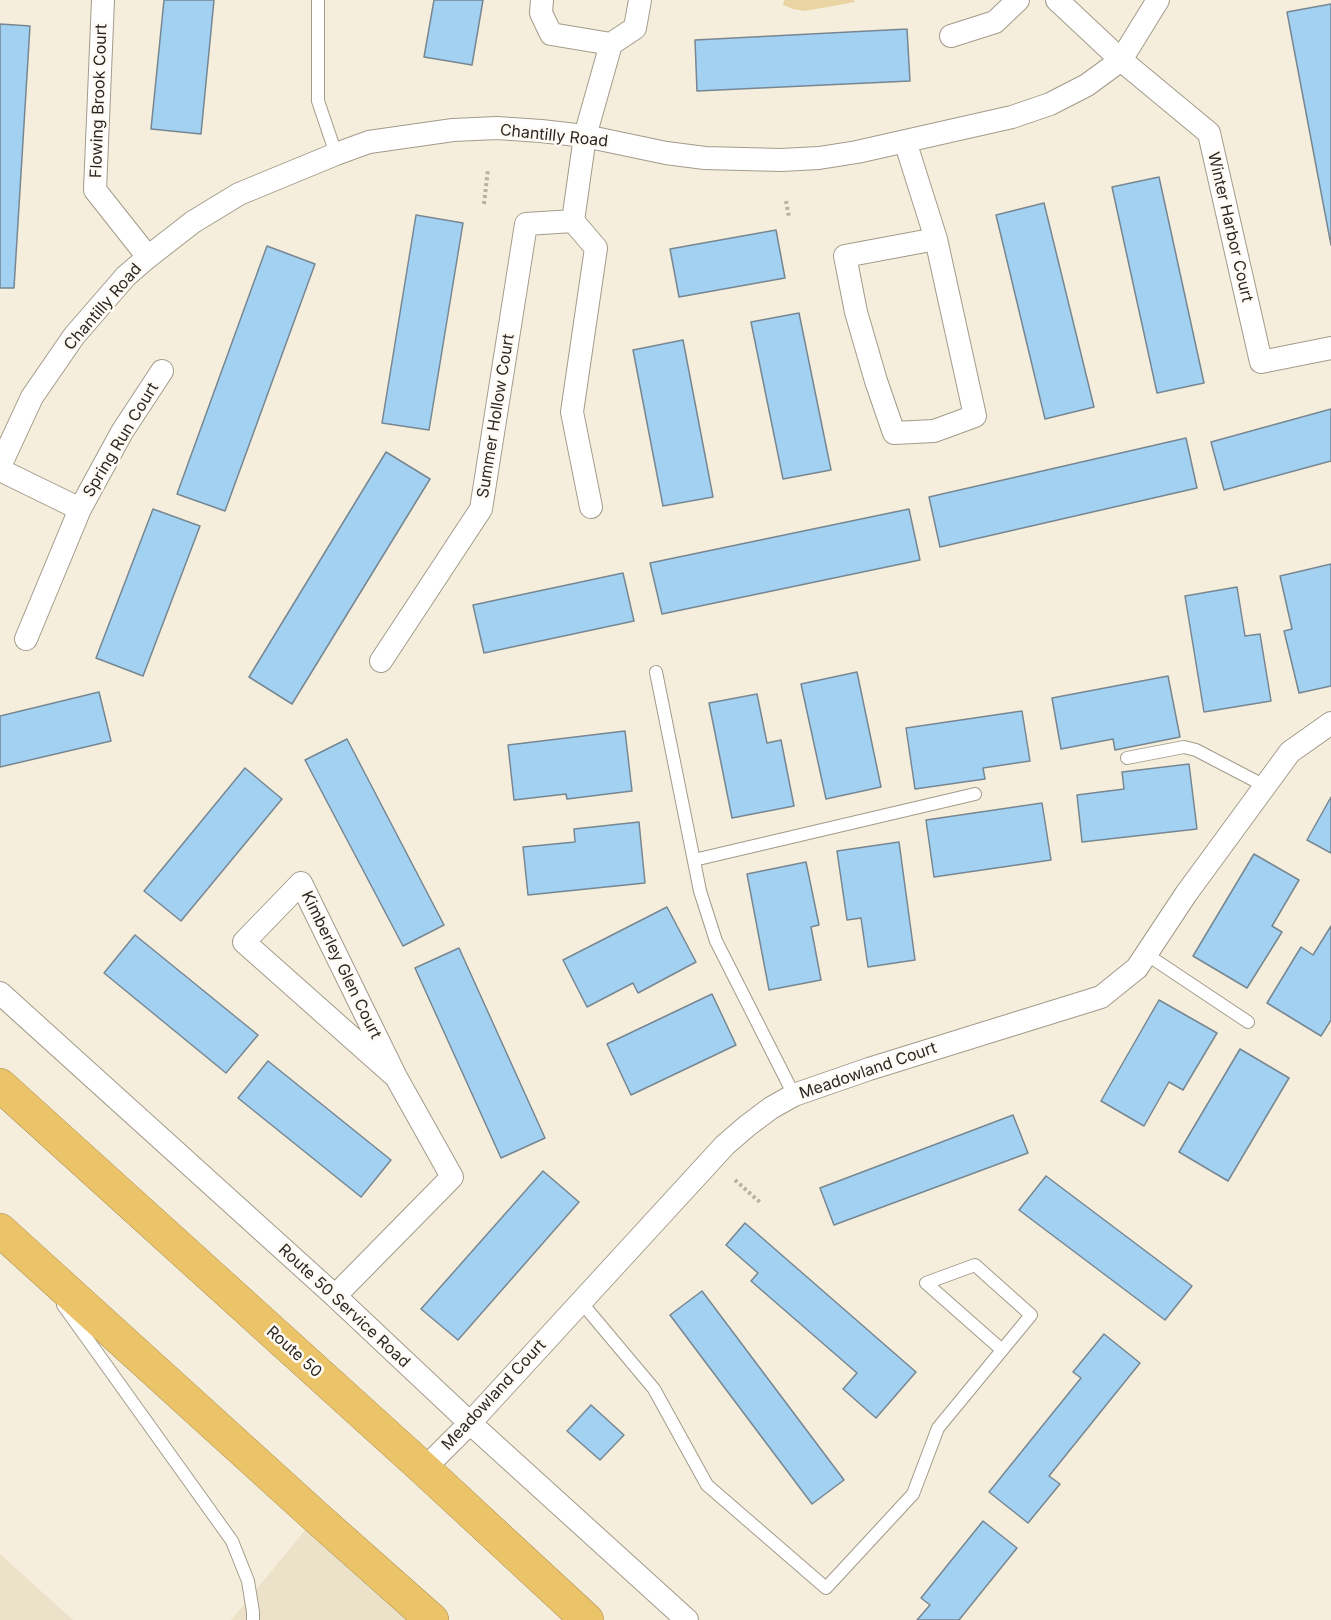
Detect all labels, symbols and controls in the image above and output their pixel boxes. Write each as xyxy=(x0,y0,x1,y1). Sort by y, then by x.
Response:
street label: Flowing Brook Court xyxy=(87,24,111,178)
street label: Chantilly Road xyxy=(499,121,609,151)
street label: Winter Harbor Court xyxy=(1203,150,1257,304)
street label: Chantilly Road xyxy=(60,260,146,354)
street label: Summer Hollow Court xyxy=(474,333,518,499)
street label: Spring Run Court xyxy=(79,379,163,501)
street label: Kimberley Glen Court xyxy=(297,888,385,1042)
street label: Meadowland Court xyxy=(797,1038,939,1104)
street label: Route 50 Service Road xyxy=(274,1240,414,1372)
street label: Route 50 xyxy=(262,1322,326,1382)
street label: Meadowland Court xyxy=(438,1336,550,1454)

